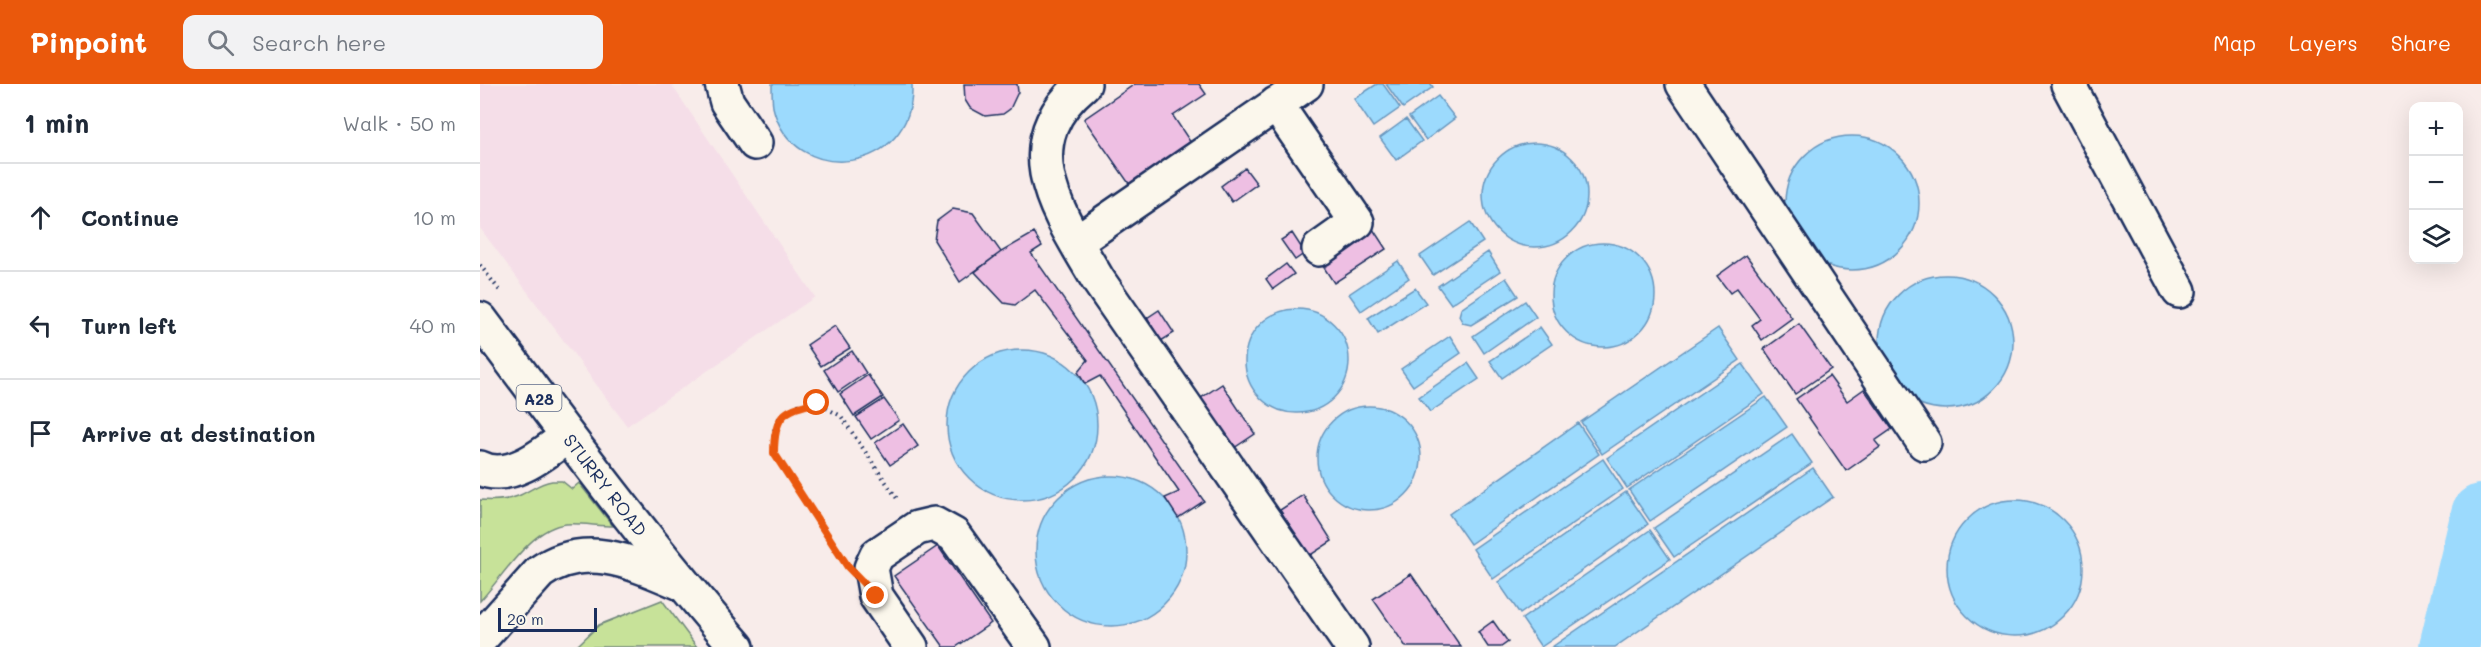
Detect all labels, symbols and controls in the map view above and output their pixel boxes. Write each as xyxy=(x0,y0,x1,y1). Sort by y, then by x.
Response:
search box xyxy=(183,15,603,69)
text: Pinpoint xyxy=(30,24,147,60)
icon: search xyxy=(204,26,237,59)
text: Search here xyxy=(252,28,386,57)
text: Map xyxy=(2213,29,2256,56)
text: Layers xyxy=(2289,29,2358,56)
text: Share xyxy=(2391,29,2451,56)
map controls xyxy=(2409,102,2463,264)
button: + xyxy=(2409,102,2463,156)
text: 1 min xyxy=(24,106,89,140)
text: Walk · 50 m xyxy=(342,110,456,136)
button: − xyxy=(2409,156,2463,210)
icon: ahead xyxy=(24,201,57,234)
text: Continue xyxy=(81,203,179,232)
text: 10 m xyxy=(412,204,456,230)
button: layers xyxy=(2409,210,2463,264)
icon: left xyxy=(24,309,57,342)
text: Turn left xyxy=(81,311,177,340)
text: 40 m xyxy=(410,312,456,338)
road number: A28 xyxy=(516,385,562,411)
route start xyxy=(803,389,829,415)
icon: arrive xyxy=(24,417,57,450)
text: Arrive at destination xyxy=(81,419,316,448)
street label: STURRY ROAD xyxy=(558,429,653,541)
route end xyxy=(862,582,888,608)
scale bar xyxy=(498,605,597,632)
text: 20 m xyxy=(507,608,544,629)

